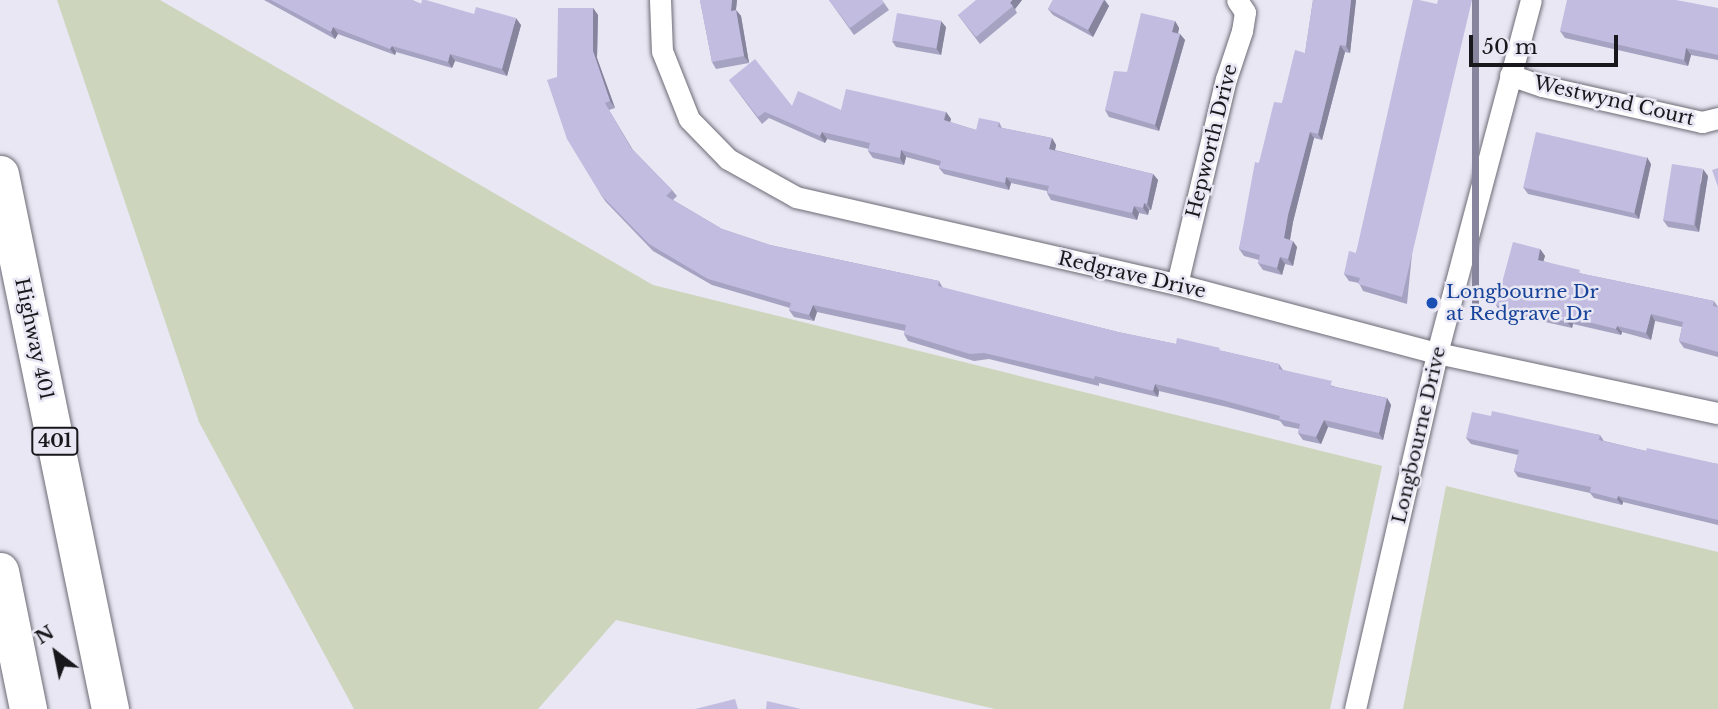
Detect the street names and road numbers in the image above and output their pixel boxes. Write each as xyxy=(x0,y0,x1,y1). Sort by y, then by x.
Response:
street label: Hepworth Drive xyxy=(1182,62,1242,220)
street label: Westwynd Court xyxy=(1532,71,1696,131)
street label: Redgrave Drive xyxy=(1056,247,1208,303)
street label: Highway 401 xyxy=(10,275,58,403)
street label: Longbourne Drive xyxy=(1388,344,1450,526)
road number: 401 xyxy=(30,426,80,456)

